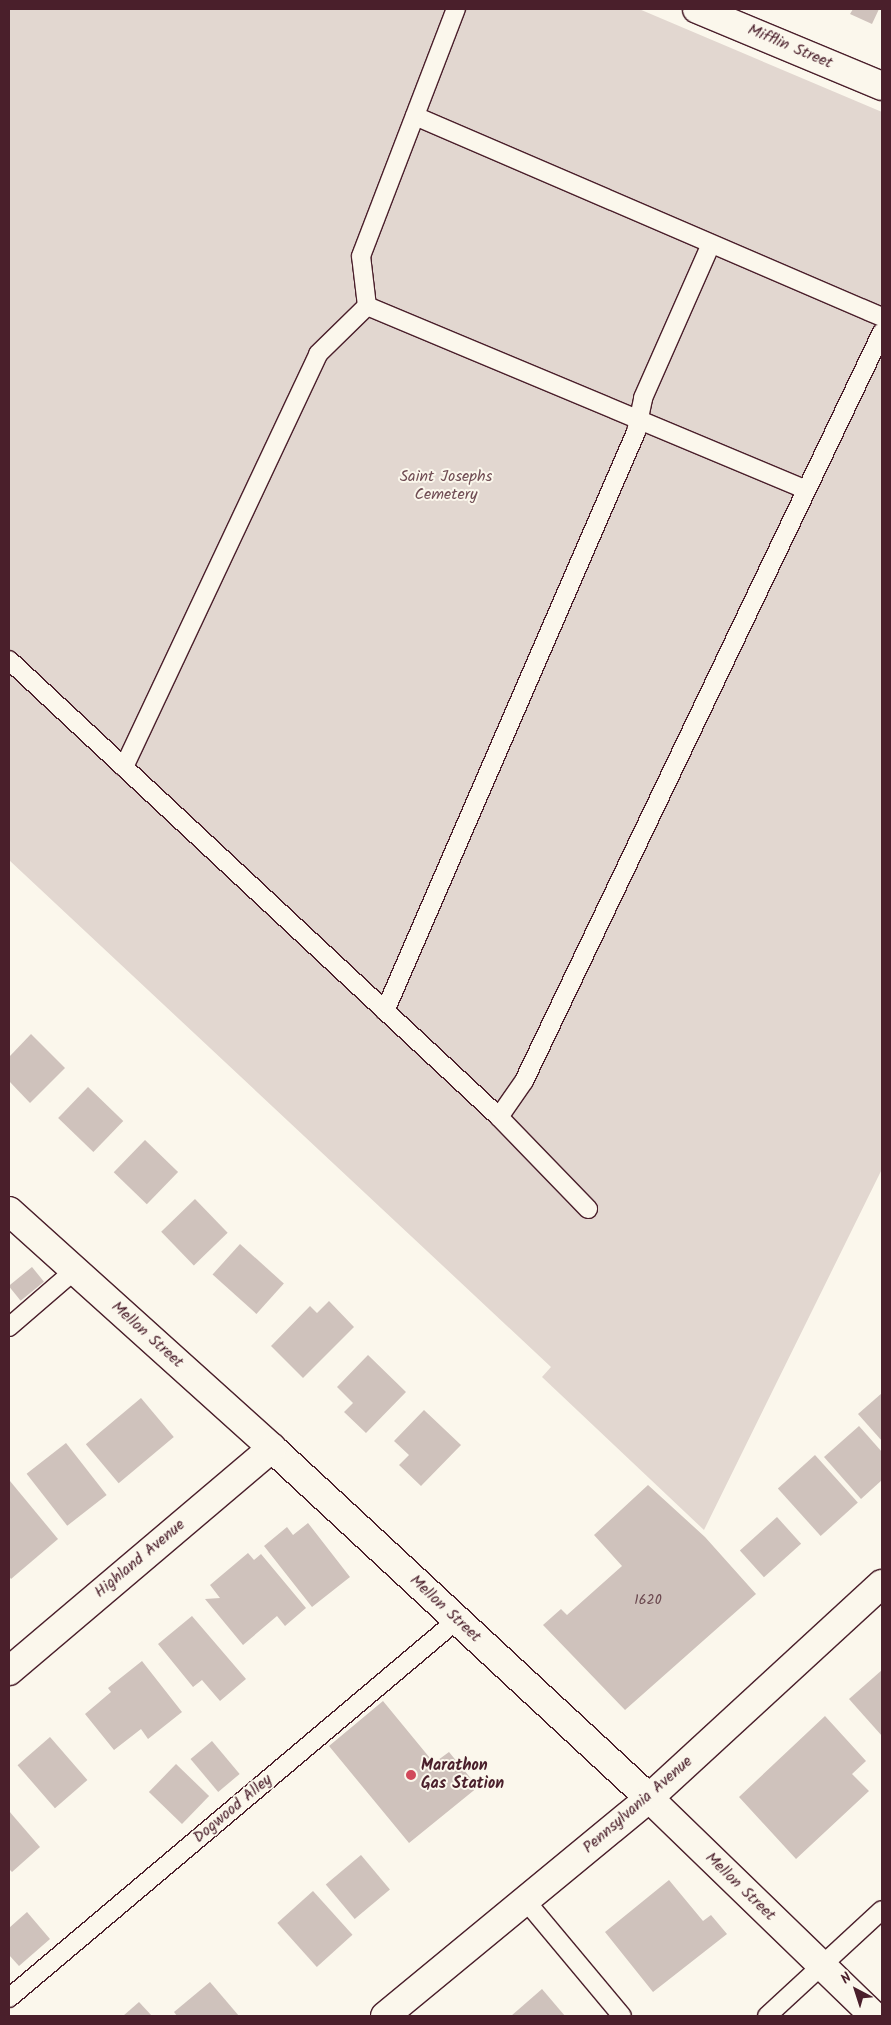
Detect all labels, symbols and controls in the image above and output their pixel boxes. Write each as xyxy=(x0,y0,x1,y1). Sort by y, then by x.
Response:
street label: Mifflin Street xyxy=(745,20,835,74)
park label: Saint Josephs Cemetery xyxy=(400,467,492,505)
street label: Mellon Street xyxy=(107,1298,187,1372)
street label: Highland Avenue xyxy=(91,1516,189,1602)
street label: Mellon Street xyxy=(405,1571,485,1647)
house number: 1620 xyxy=(634,1592,662,1608)
street label: Pennsylvania Avenue xyxy=(579,1752,697,1858)
place label: Marathon Gas Station xyxy=(421,1756,504,1794)
marker: Marathon Gas Station xyxy=(405,1769,417,1781)
street label: Dogwood Alley xyxy=(190,1770,276,1848)
street label: Mellon Street xyxy=(701,1849,779,1925)
north arrow xyxy=(831,1965,881,2015)
text: N xyxy=(836,1967,857,1990)

